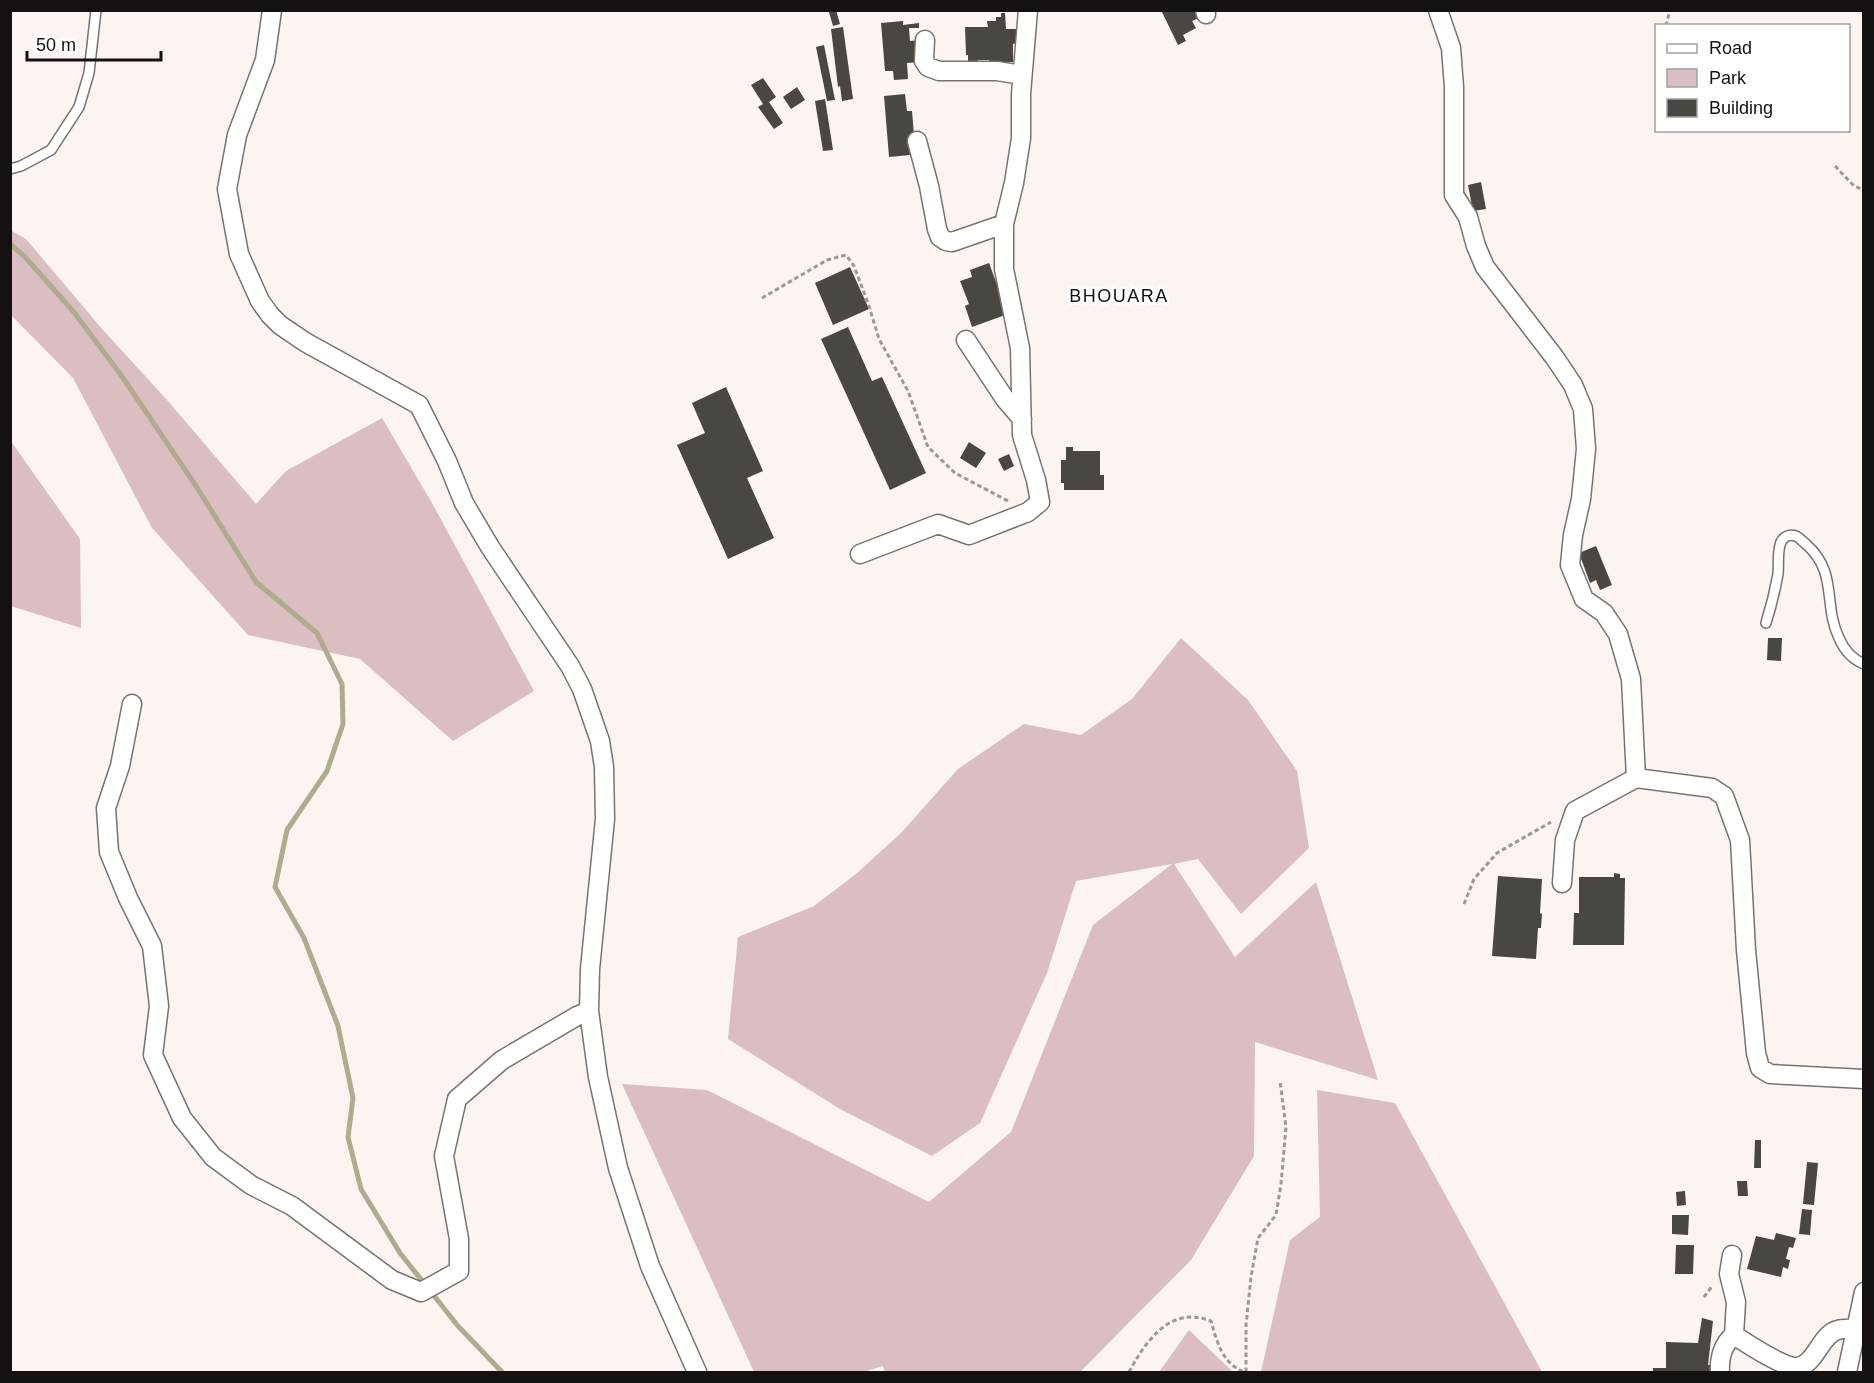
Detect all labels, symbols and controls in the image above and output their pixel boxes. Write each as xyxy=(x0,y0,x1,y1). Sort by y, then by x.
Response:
scale bar xyxy=(27,24,160,62)
legend xyxy=(1655,24,1850,132)
text: 50 m xyxy=(36,35,76,55)
text: Road xyxy=(1709,38,1752,58)
text: Park xyxy=(1709,68,1747,88)
text: Building xyxy=(1709,98,1773,118)
district label: BHOUARA xyxy=(1069,286,1169,306)

